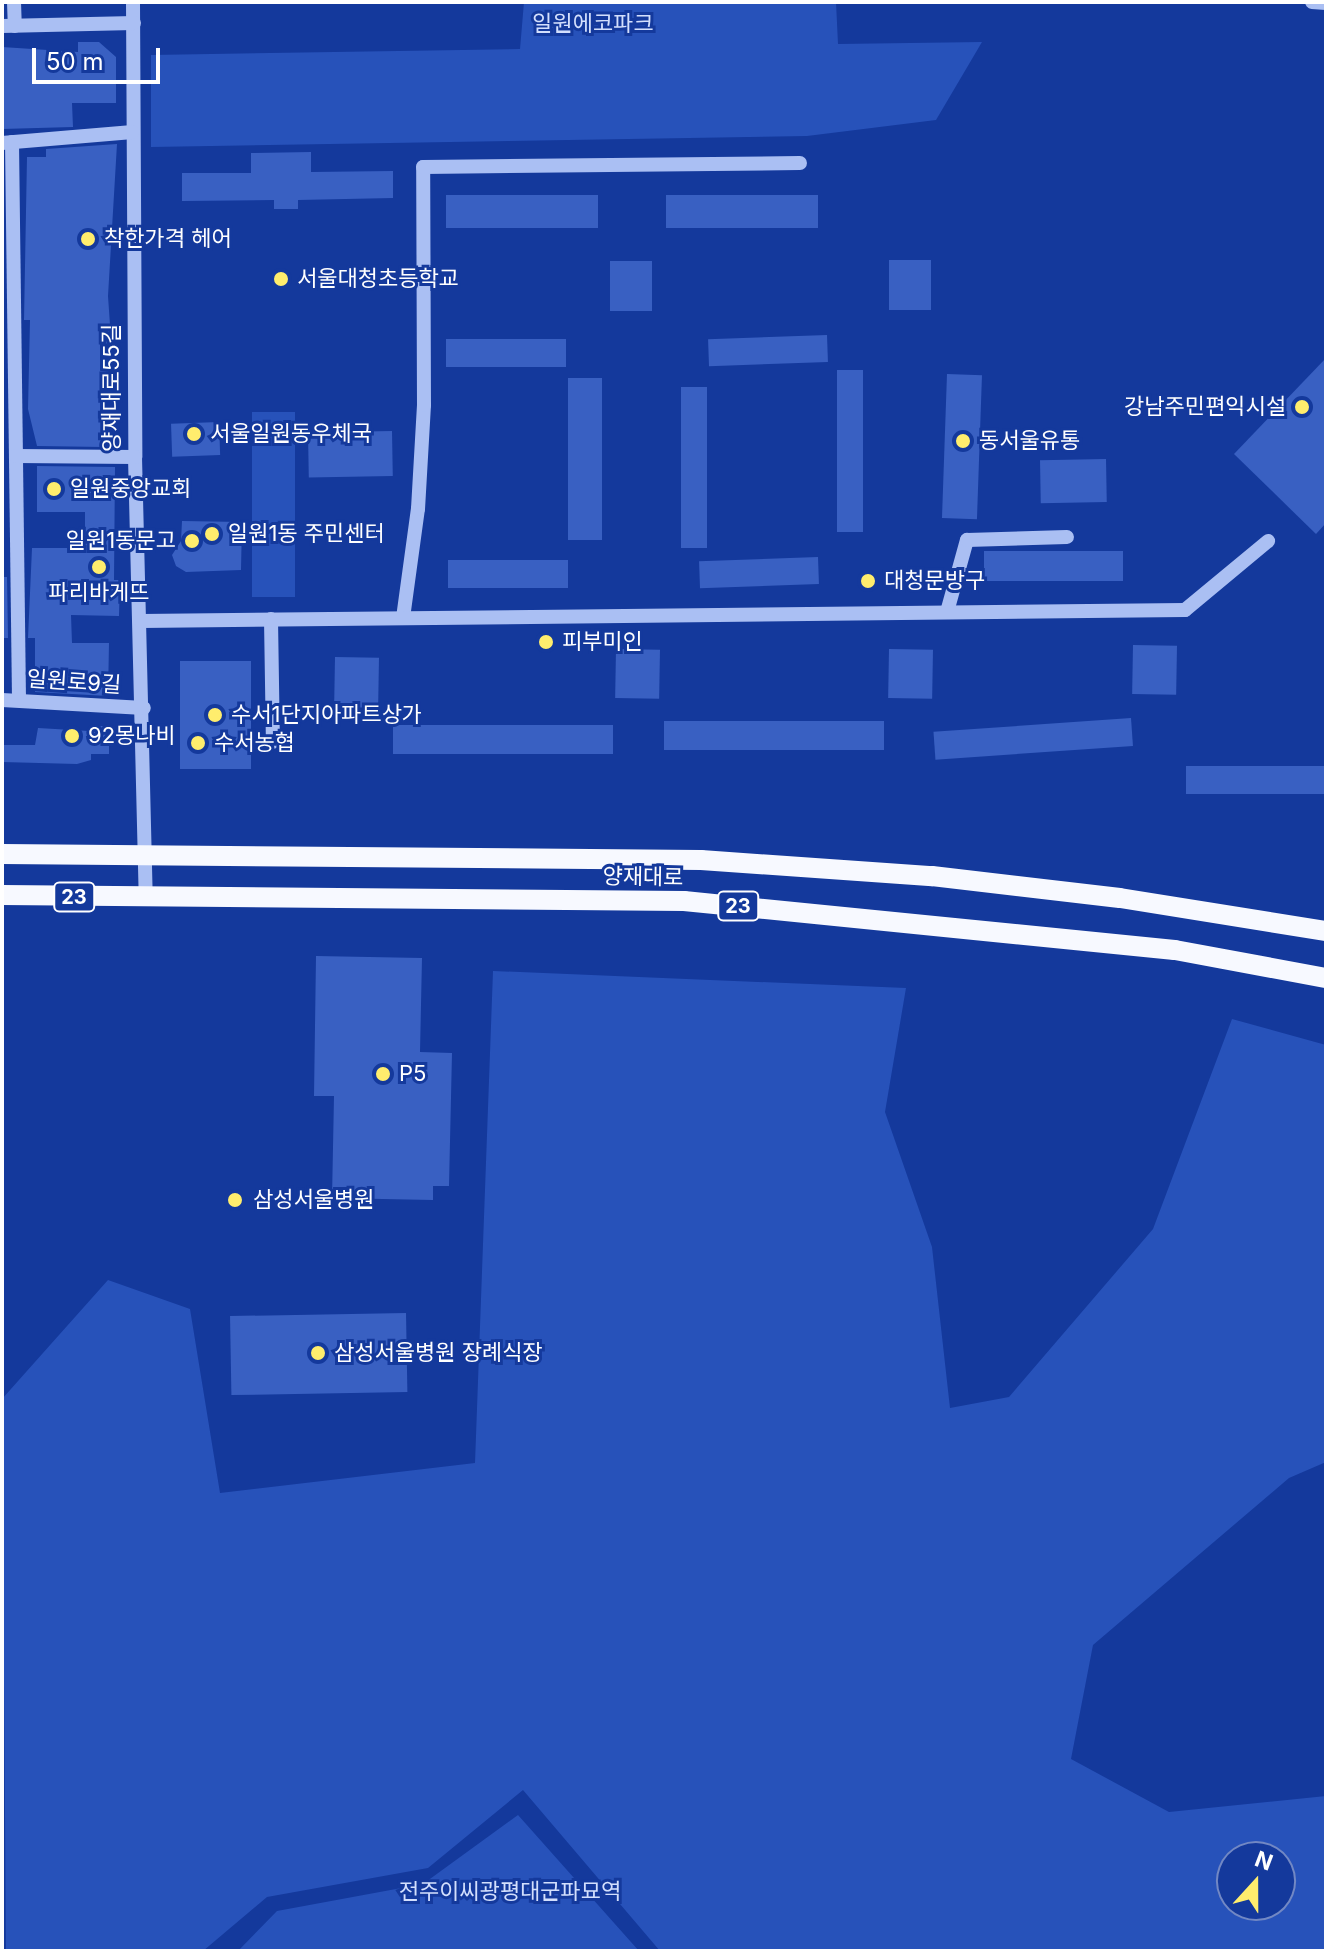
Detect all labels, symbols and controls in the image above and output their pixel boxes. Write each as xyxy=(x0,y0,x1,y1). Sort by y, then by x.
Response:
park label: 일원에코파크 xyxy=(532,11,654,37)
scale bar xyxy=(36,32,164,82)
text: 50 m xyxy=(46,47,104,76)
place label: 착한가격 헤어 xyxy=(104,226,232,252)
marker: 착한가격 헤어 xyxy=(79,230,97,248)
place label: 서울대청초등학교 xyxy=(297,266,459,292)
marker: 서울대청초등학교 xyxy=(272,270,290,288)
street label: 양재대로55길 xyxy=(99,324,125,452)
place label: 강남주민편익시설 xyxy=(1124,394,1286,420)
marker: 강남주민편익시설 xyxy=(1293,398,1311,416)
place label: 서울일원동우체국 xyxy=(210,421,372,447)
marker: 서울일원동우체국 xyxy=(185,425,203,443)
place label: 동서울유통 xyxy=(979,428,1080,454)
marker: 동서울유통 xyxy=(954,432,972,450)
place label: 일원중앙교회 xyxy=(70,476,191,502)
marker: 일원중앙교회 xyxy=(45,480,63,498)
place label: 일원1동 주민센터 xyxy=(228,521,385,547)
marker: 일원1동 주민센터 xyxy=(203,525,221,543)
place label: 일원1동문고 xyxy=(66,528,176,554)
marker: 일원1동문고 xyxy=(183,532,201,550)
marker: 파리바게뜨 xyxy=(90,558,108,576)
place label: 대청문방구 xyxy=(884,568,985,594)
marker: 대청문방구 xyxy=(859,572,877,590)
place label: 파리바게뜨 xyxy=(48,580,150,606)
place label: 피부미인 xyxy=(562,629,643,655)
marker: 피부미인 xyxy=(537,633,555,651)
street label: 일원로9길 xyxy=(26,666,122,698)
place label: 수서1단지아파트상가 xyxy=(231,702,422,728)
marker: 수서1단지아파트상가 xyxy=(206,706,224,724)
place label: 92몽나비 xyxy=(88,723,176,749)
marker: 92몽나비 xyxy=(63,727,81,745)
place label: 수서농협 xyxy=(214,730,295,756)
marker: 수서농협 xyxy=(189,734,207,752)
street label: 양재대로 xyxy=(602,863,684,891)
road number: 23 xyxy=(52,881,96,913)
road number: 23 xyxy=(716,890,760,922)
place label: P5 xyxy=(399,1061,426,1087)
marker: P5 xyxy=(374,1065,392,1083)
place label: 삼성서울병원 xyxy=(253,1187,374,1213)
marker: 삼성서울병원 xyxy=(224,1189,246,1211)
place label: 삼성서울병원 장례식장 xyxy=(334,1340,543,1366)
marker: 삼성서울병원 장례식장 xyxy=(309,1344,327,1362)
north arrow xyxy=(1216,1841,1296,1921)
text: N xyxy=(1251,1845,1276,1876)
park label: 전주이씨광평대군파묘역 xyxy=(399,1879,621,1905)

